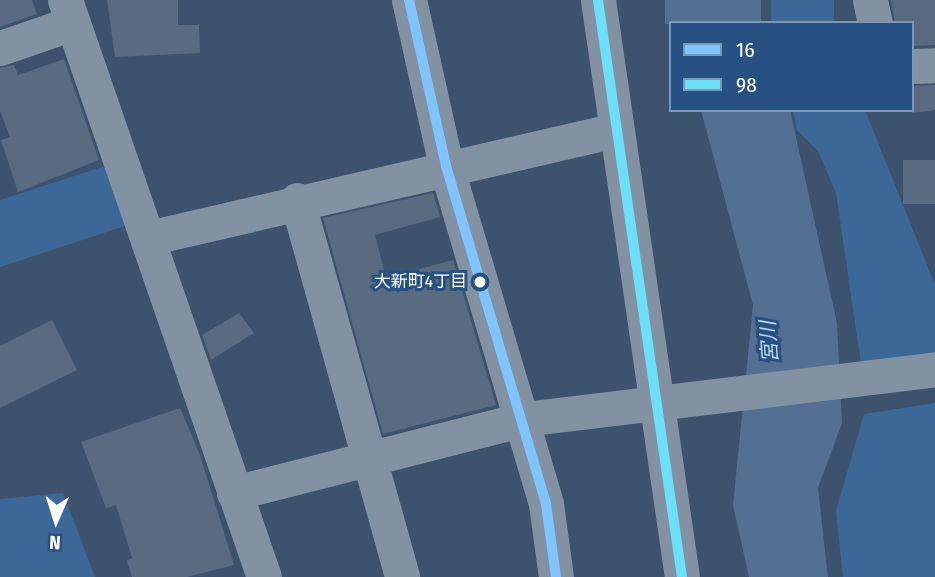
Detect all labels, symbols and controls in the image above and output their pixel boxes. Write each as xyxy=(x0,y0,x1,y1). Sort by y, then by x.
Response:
legend xyxy=(669,21,914,112)
text: 16 xyxy=(736,37,755,63)
text: 98 xyxy=(736,72,757,98)
place label: 大新町4丁目 xyxy=(374,272,467,292)
marker: 大新町4丁目 xyxy=(473,275,487,289)
water label: 宮川 xyxy=(755,320,783,364)
north arrow xyxy=(21,486,91,556)
text: N xyxy=(49,531,61,554)

